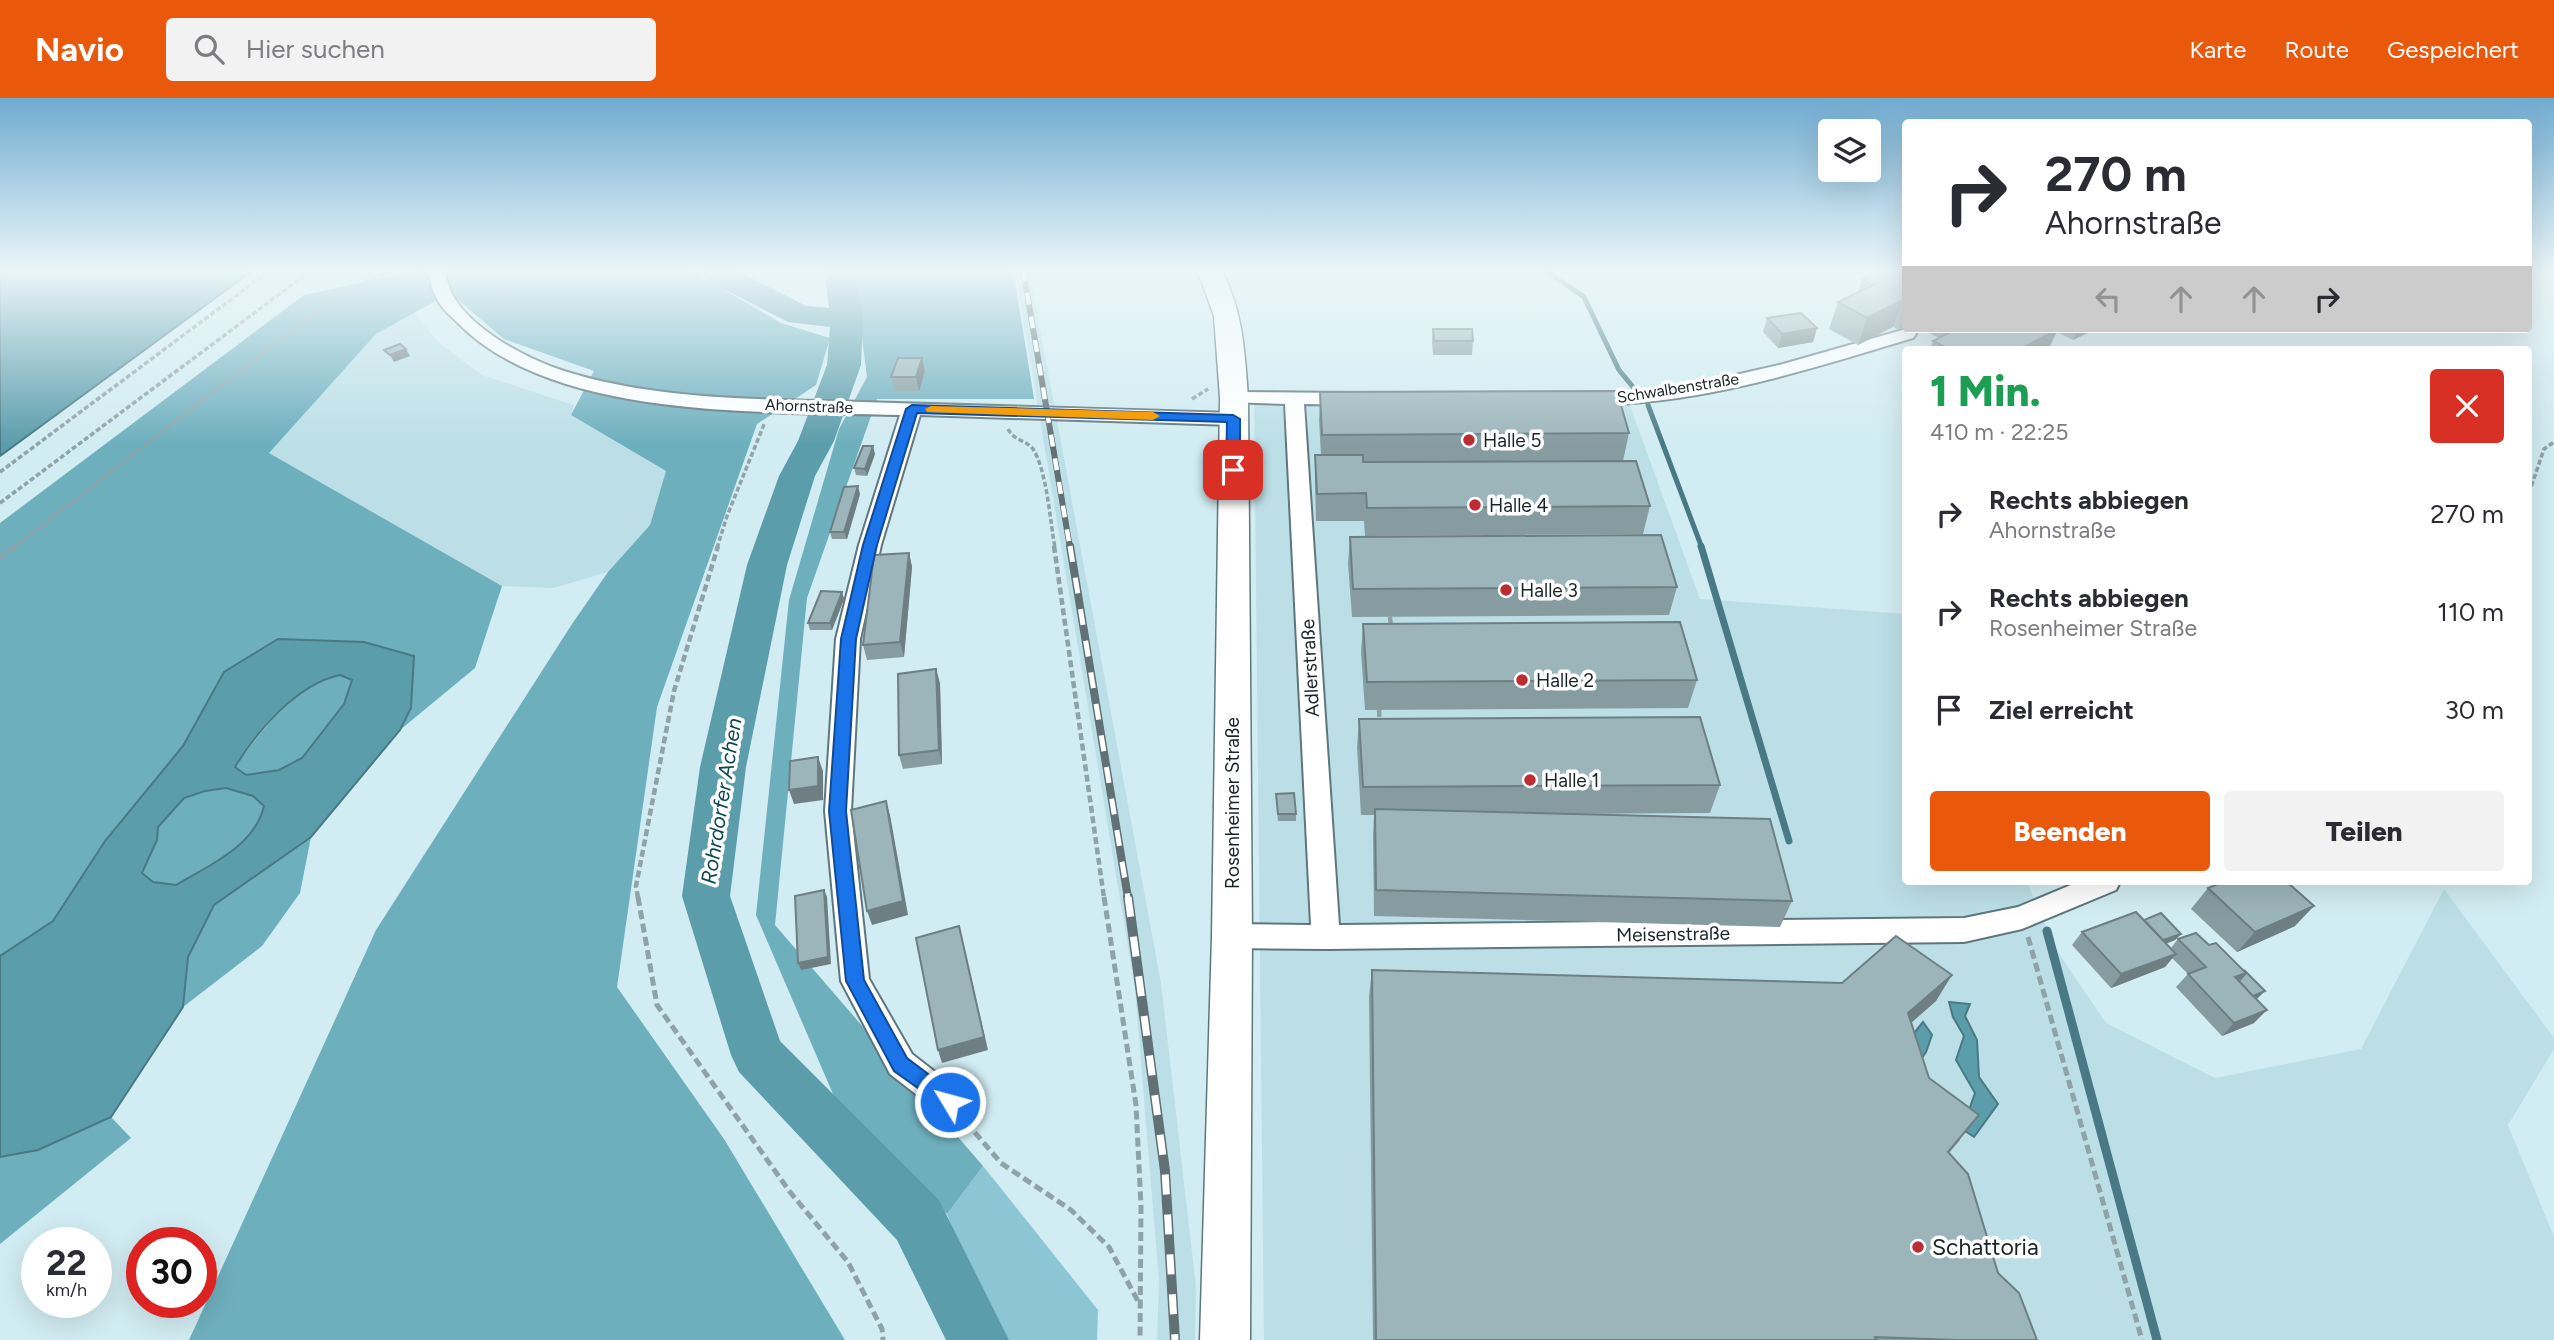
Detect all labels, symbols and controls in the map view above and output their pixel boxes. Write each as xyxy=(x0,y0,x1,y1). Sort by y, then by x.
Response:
search box xyxy=(166,18,656,81)
text: Navio xyxy=(35,30,124,69)
icon: search xyxy=(190,30,228,68)
text: Hier suchen xyxy=(246,33,385,65)
text: Karte xyxy=(2190,35,2246,64)
text: Route xyxy=(2284,35,2349,64)
text: Gespeichert xyxy=(2387,35,2519,64)
map controls xyxy=(1818,119,1881,182)
button: layers xyxy=(1818,119,1881,182)
text: 270 m xyxy=(2045,144,2187,203)
icon: right xyxy=(1930,147,2021,238)
text: Ahornstraße xyxy=(2045,204,2221,242)
icon: left xyxy=(2089,280,2127,318)
icon: ahead xyxy=(2162,280,2200,318)
icon: ahead xyxy=(2235,280,2273,318)
icon: right xyxy=(2308,280,2346,318)
text: 1 Min. xyxy=(1930,366,2041,417)
street label: Schwalbenstraße xyxy=(1616,369,1741,407)
button: close xyxy=(2430,369,2504,443)
street label: Ahornstraße xyxy=(765,395,854,417)
text: 410 m · 22:25 xyxy=(1930,418,2069,446)
place label: Halle 5 xyxy=(1483,429,1541,452)
marker: Halle 5 xyxy=(1461,432,1477,448)
pin xyxy=(1203,440,1263,500)
icon: arrive xyxy=(1214,451,1252,489)
text: Rechts abbiegen xyxy=(1989,484,2189,516)
place label: Halle 4 xyxy=(1489,494,1548,517)
icon: right xyxy=(1930,495,1968,533)
marker: Halle 4 xyxy=(1467,497,1483,513)
text: 270 m xyxy=(2430,498,2504,530)
text: Ahornstraße xyxy=(1989,516,2116,544)
place label: Halle 3 xyxy=(1520,579,1578,602)
marker: Halle 3 xyxy=(1498,582,1514,598)
text: Rechts abbiegen xyxy=(1989,582,2189,614)
icon: right xyxy=(1930,593,1968,631)
text: 110 m xyxy=(2437,596,2504,628)
text: Rosenheimer Straße xyxy=(1989,614,2197,642)
street label: Adlerstraße xyxy=(1296,618,1324,718)
place label: Halle 2 xyxy=(1536,669,1594,692)
marker: Halle 2 xyxy=(1514,672,1530,688)
icon: arrive xyxy=(1930,691,1968,729)
text: Ziel erreicht xyxy=(1989,694,2134,726)
text: 30 m xyxy=(2445,694,2504,726)
water label: Rohrdorfer Achen xyxy=(696,716,747,886)
street label: Rosenheimer Straße xyxy=(1221,717,1244,889)
place label: Halle 1 xyxy=(1544,769,1599,792)
marker: Halle 1 xyxy=(1522,772,1538,788)
button: Beenden xyxy=(1930,791,2210,871)
button: Teilen xyxy=(2224,791,2504,871)
street label: Meisenstraße xyxy=(1616,922,1730,946)
position arrow xyxy=(913,1065,987,1139)
speed limit sign: 30 xyxy=(126,1227,217,1318)
place label: Schattoria xyxy=(1932,1233,2039,1261)
marker: Schattoria xyxy=(1910,1239,1926,1255)
text: 22 xyxy=(46,1242,87,1284)
text: km/h xyxy=(46,1279,87,1301)

